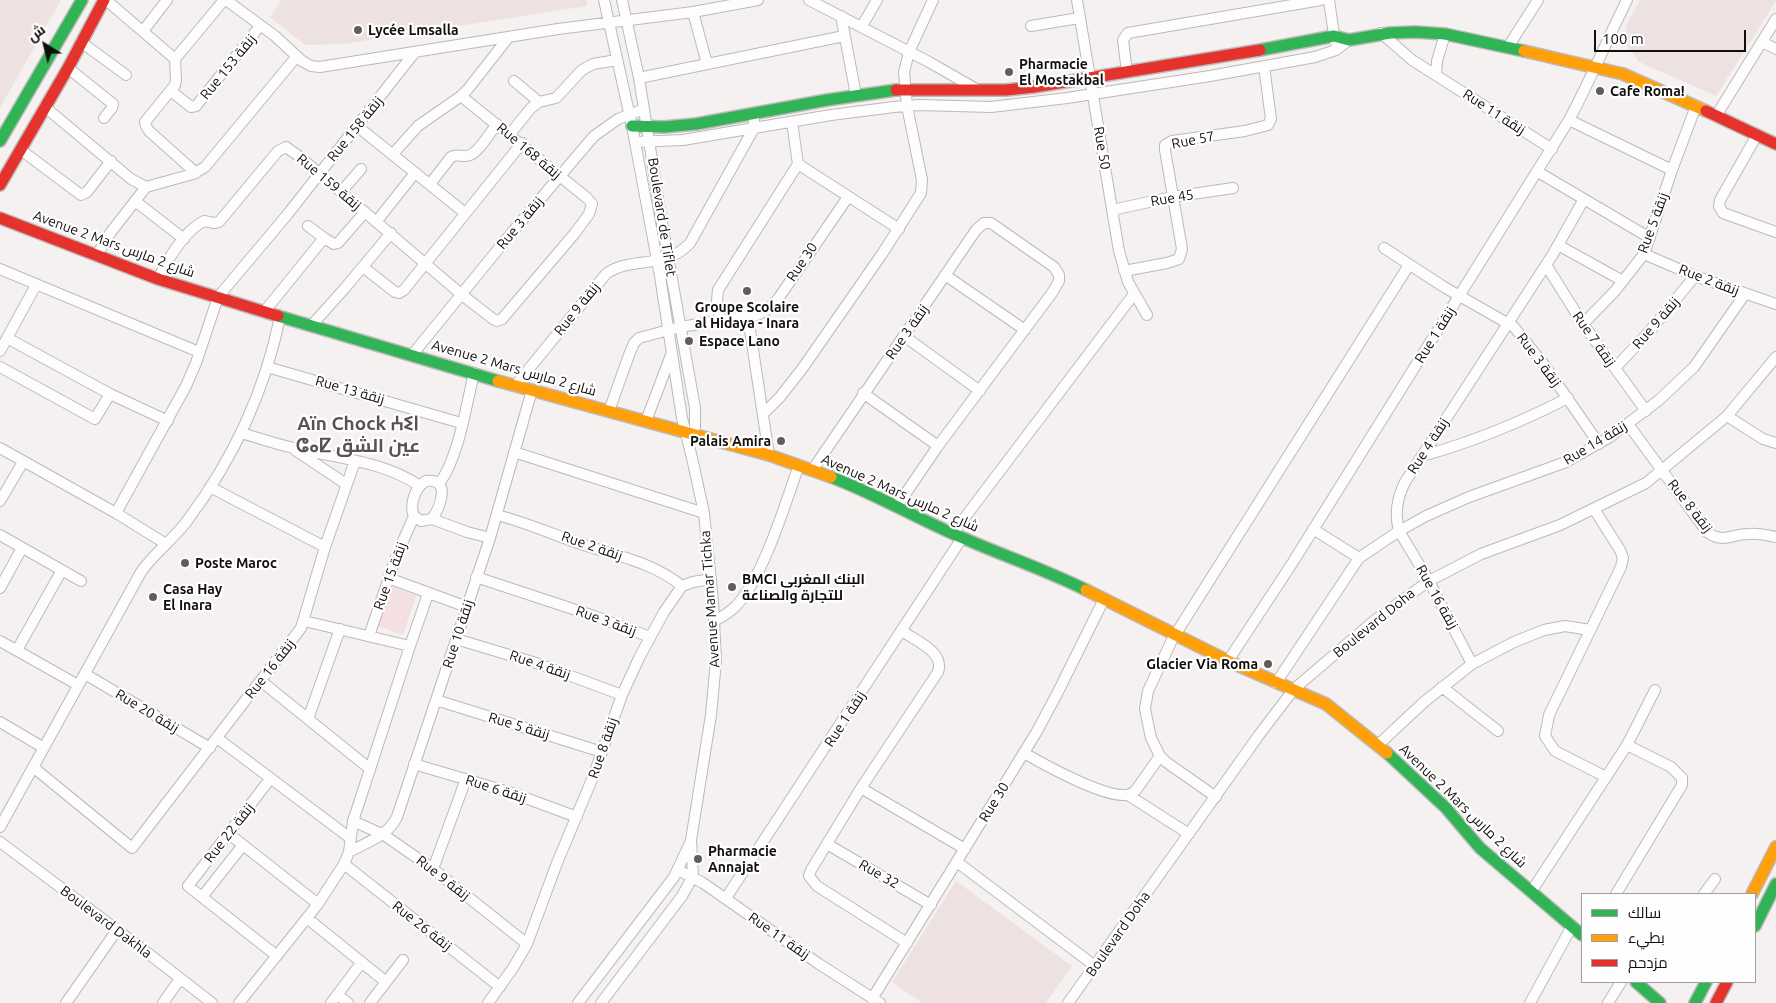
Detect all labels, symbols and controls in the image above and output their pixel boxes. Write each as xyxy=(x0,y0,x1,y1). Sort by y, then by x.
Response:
north arrow xyxy=(20,20,70,70)
scale bar xyxy=(1596,20,1748,52)
text: ش xyxy=(24,21,48,45)
place label: Lycée Lmsalla xyxy=(368,22,459,38)
marker: Lycée Lmsalla xyxy=(352,24,364,36)
text: 100 m xyxy=(1602,30,1644,47)
street label: Rue 153 زنقة xyxy=(197,31,259,103)
place label: Pharmacie El Mostakbal xyxy=(1019,56,1104,88)
marker: Pharmacie El Mostakbal xyxy=(1003,66,1015,78)
place label: Cafe Roma! xyxy=(1610,83,1685,99)
marker: Cafe Roma! xyxy=(1594,85,1606,97)
street label: Rue 11 زنقة xyxy=(1460,86,1528,138)
street label: Rue 158 زنقة xyxy=(324,93,386,165)
street label: Rue 168 زنقة xyxy=(493,119,565,183)
street label: Rue 50 xyxy=(1090,125,1114,171)
street label: Rue 57 xyxy=(1170,128,1216,152)
street label: Rue 159 زنقة xyxy=(293,150,365,214)
street label: Boulevard de Tiflet xyxy=(644,156,680,278)
street label: Rue 45 xyxy=(1149,186,1195,210)
street label: Rue 5 زنقة xyxy=(1634,190,1672,256)
street label: Rue 3 زنقة xyxy=(493,193,547,253)
street label: Avenue 2 Mars شارع 2 مارس xyxy=(31,207,197,281)
street label: Rue 30 xyxy=(783,239,821,285)
street label: Rue 2 زنقة xyxy=(1676,261,1742,299)
street label: Rue 9 زنقة xyxy=(551,279,603,339)
marker: Groupe Scolaire al Hidaya - Inara xyxy=(741,285,753,297)
street label: Rue 9 زنقة xyxy=(1629,294,1683,352)
place label: Groupe Scolaire al Hidaya - Inara xyxy=(695,299,799,332)
street label: Rue 3 زنقة xyxy=(882,301,932,363)
street label: Rue 1 زنقة xyxy=(1411,304,1459,366)
street label: Rue 7 زنقة xyxy=(1569,308,1619,370)
street label: Rue 3 زنقة xyxy=(1513,330,1565,390)
place label: Espace Lano xyxy=(699,333,780,349)
marker: Espace Lano xyxy=(683,335,695,347)
street label: Avenue 2 Mars شارع 2 مارس xyxy=(430,336,598,400)
street label: Rue 13 زنقة xyxy=(314,372,386,408)
district label: Aïn Chock ⵄⵉⵏ ⵛⴰⵇ عين الشق xyxy=(296,413,420,457)
street label: Rue 4 زنقة xyxy=(1404,415,1452,477)
street label: Rue 14 زنقة xyxy=(1560,417,1630,469)
place label: Palais Amira xyxy=(690,433,771,449)
marker: Palais Amira xyxy=(775,435,787,447)
street label: Avenue 2 Mars شارع 2 مارس xyxy=(819,451,981,535)
street label: Rue 8 زنقة xyxy=(1664,476,1716,536)
street label: Rue 2 زنقة xyxy=(559,528,625,564)
street label: Avenue Mamar Tichka xyxy=(697,530,723,668)
street label: Rue 15 زنقة xyxy=(370,540,410,612)
place label: Poste Maroc xyxy=(195,555,277,571)
marker: Poste Maroc xyxy=(179,557,191,569)
street label: Rue 16 زنقة xyxy=(1412,562,1462,632)
place label: BMCI البنك المغربي للتجارة والصناعة xyxy=(742,571,865,604)
place label: Casa Hay El Inara xyxy=(163,581,222,614)
marker: BMCI البنك المغربي للتجارة والصناعة xyxy=(726,581,738,593)
street label: Boulevard Doha xyxy=(1330,585,1418,661)
marker: Casa Hay El Inara xyxy=(147,591,159,603)
street label: Rue 10 زنقة xyxy=(439,598,477,670)
street label: Rue 3 زنقة xyxy=(573,602,639,640)
street label: Rue 16 زنقة xyxy=(241,636,299,702)
street label: Rue 4 زنقة xyxy=(507,647,573,683)
place label: Glacier Via Roma xyxy=(1146,656,1258,672)
marker: Glacier Via Roma xyxy=(1262,658,1274,670)
street label: Rue 20 زنقة xyxy=(112,685,182,737)
street label: Rue 1 زنقة xyxy=(821,688,869,750)
street label: Rue 5 زنقة xyxy=(486,709,552,743)
street label: Rue 8 زنقة xyxy=(585,715,621,781)
street label: Avenue 2 Mars شارع 2 مارس xyxy=(1396,741,1530,871)
street label: Rue 6 زنقة xyxy=(463,771,529,807)
street label: Rue 30 xyxy=(975,779,1013,825)
street label: Rue 22 زنقة xyxy=(200,800,258,866)
place label: Pharmacie Annajat xyxy=(708,843,777,876)
street label: Rue 9 زنقة xyxy=(413,852,473,904)
marker: Pharmacie Annajat xyxy=(692,853,704,865)
street label: Rue 32 xyxy=(856,856,902,892)
street label: Boulevard Dakhla xyxy=(57,882,155,962)
street label: Boulevard Doha xyxy=(1082,888,1154,980)
legend xyxy=(1581,893,1756,983)
street label: Rue 26 زنقة xyxy=(389,897,455,955)
text: سالك xyxy=(1628,904,1661,921)
street label: Rue 11 زنقة xyxy=(745,909,813,963)
text: بطيء xyxy=(1628,929,1665,946)
text: مزدحم xyxy=(1628,954,1668,971)

